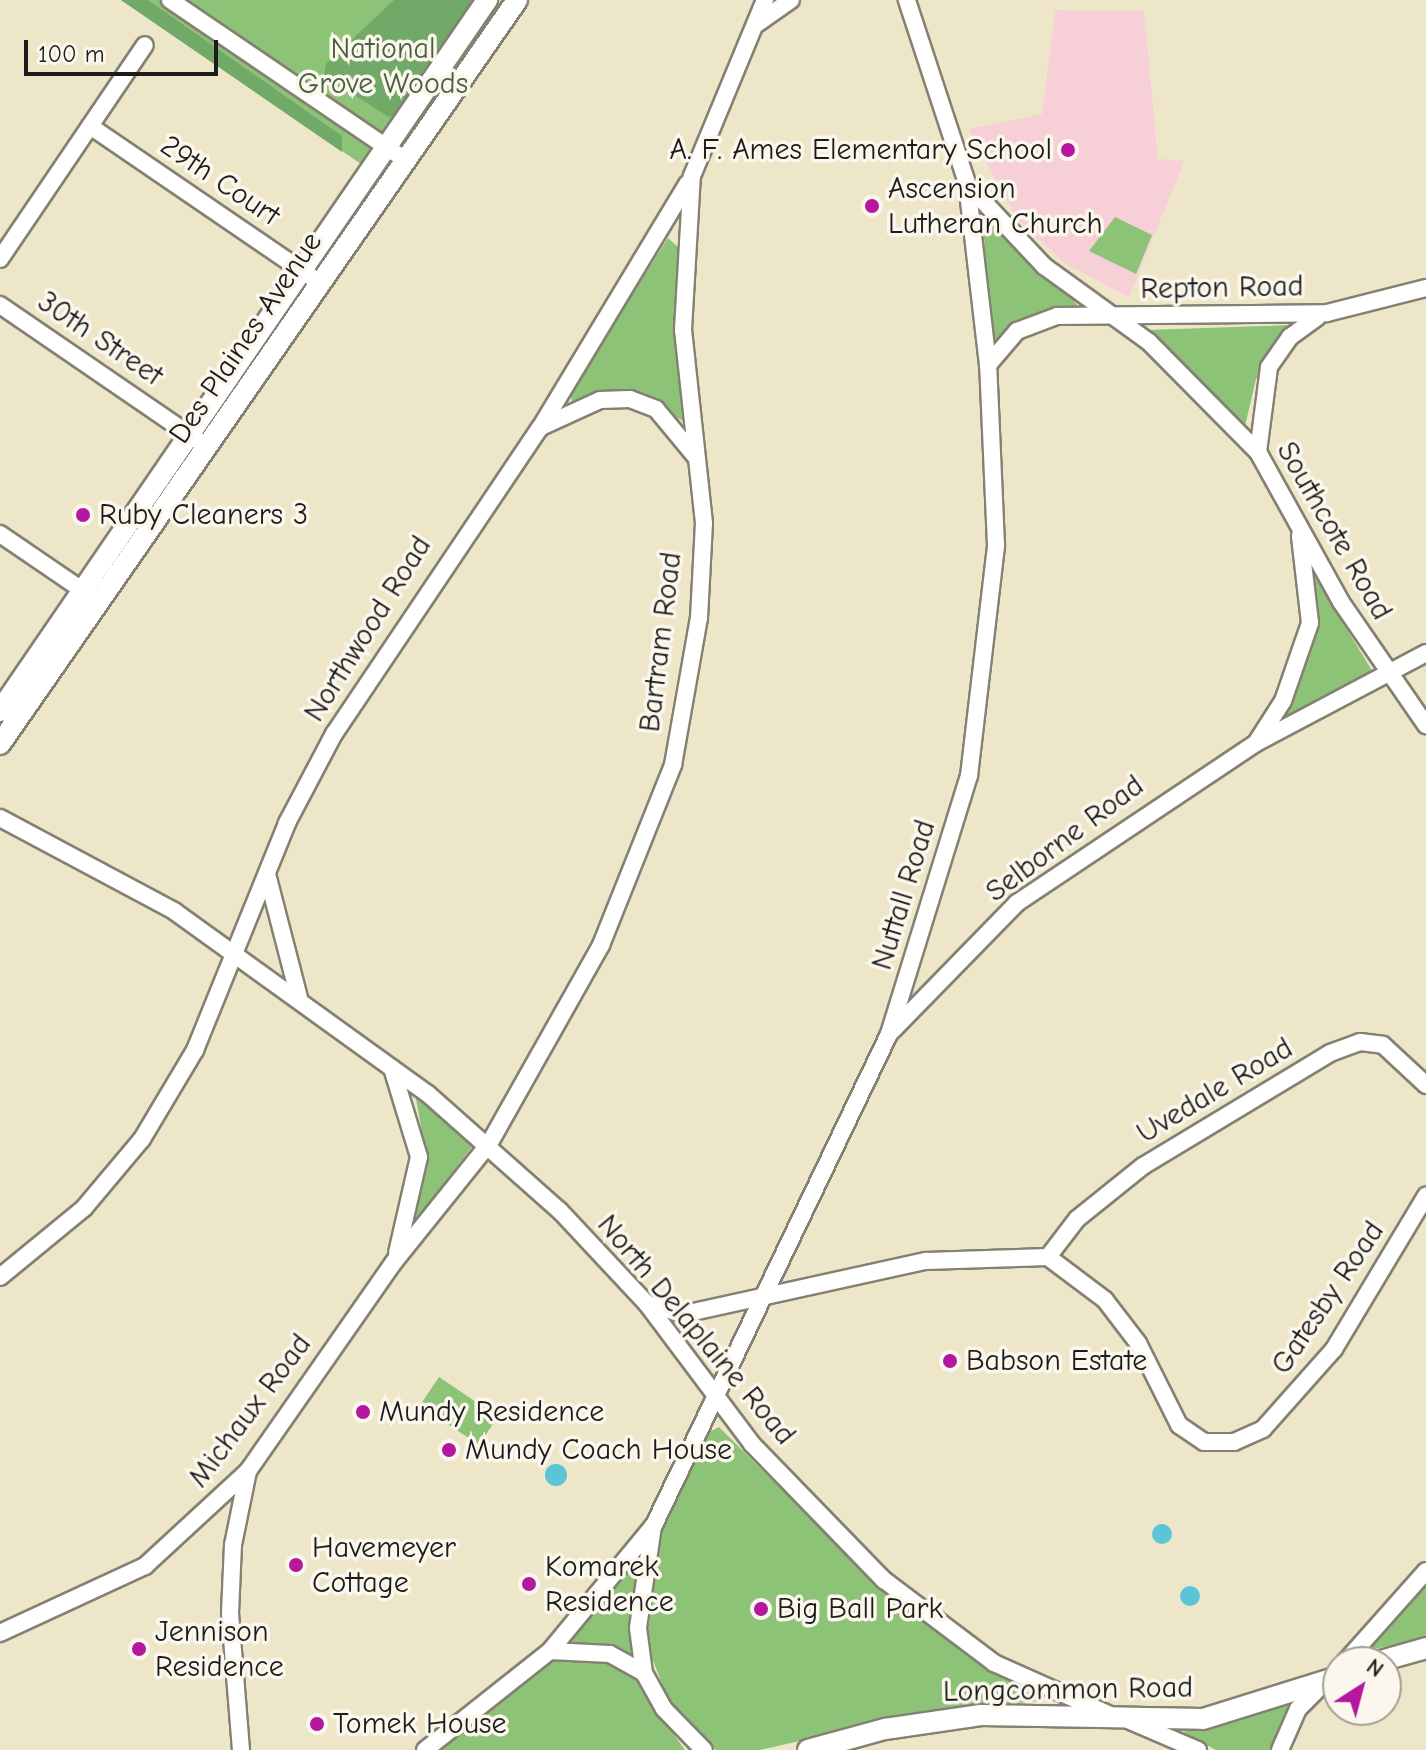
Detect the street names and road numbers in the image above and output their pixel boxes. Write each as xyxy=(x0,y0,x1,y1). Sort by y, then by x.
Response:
street label: 29th Court xyxy=(153,128,287,234)
street label: Des Plaines Avenue xyxy=(162,225,330,451)
street label: Repton Road xyxy=(1140,269,1304,307)
street label: 30th Street xyxy=(31,284,169,394)
street label: Southcote Road xyxy=(1268,435,1400,627)
street label: Northwood Road xyxy=(297,530,439,728)
street label: Bartram Road xyxy=(632,550,690,734)
street label: Selborne Road xyxy=(979,768,1151,910)
street label: Nuttall Road xyxy=(864,816,944,974)
street label: Uvedale Road xyxy=(1131,1030,1299,1152)
street label: North Delaplaine Road xyxy=(589,1208,803,1452)
street label: Gatesby Road xyxy=(1264,1215,1392,1381)
street label: Michaux Road xyxy=(181,1327,319,1495)
street label: Longcommon Road xyxy=(943,1670,1193,1710)

